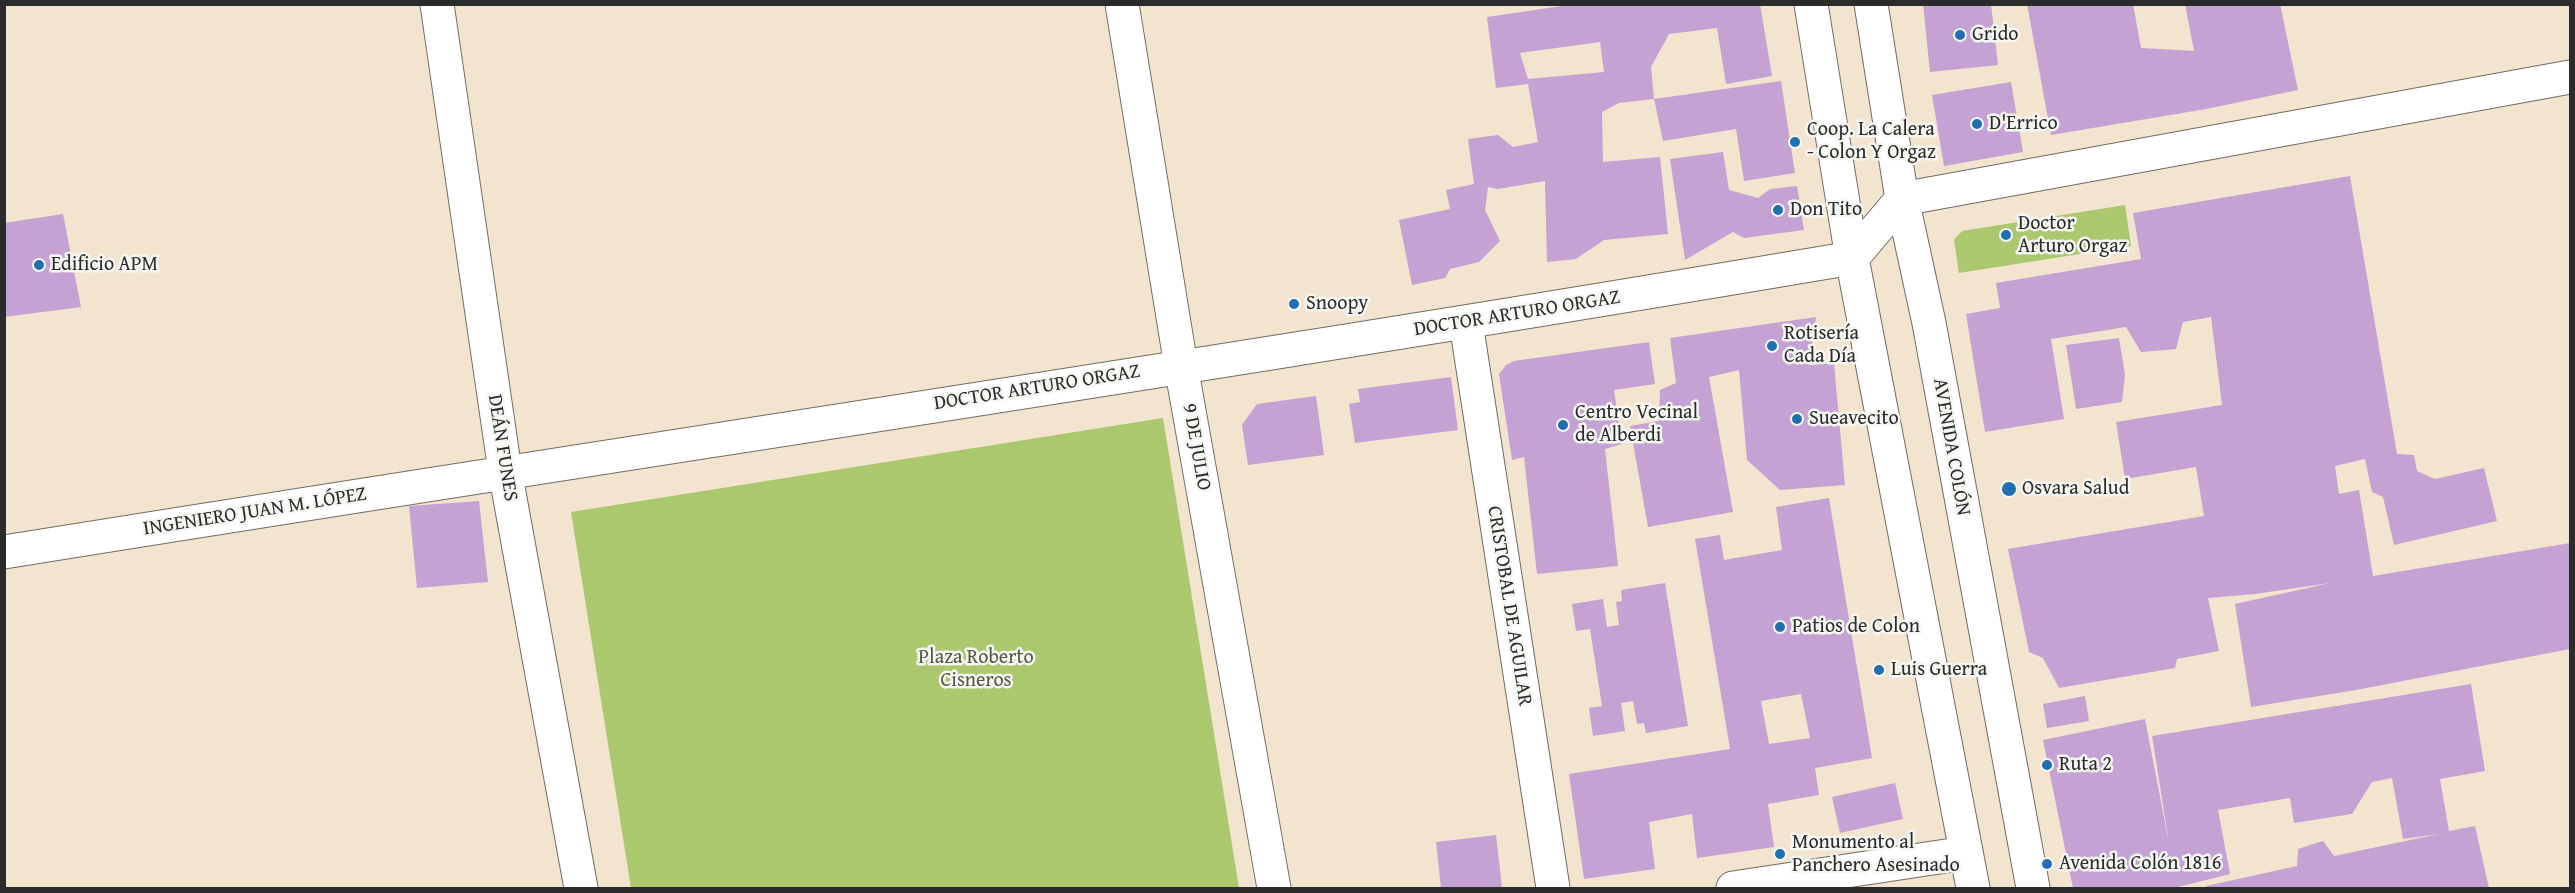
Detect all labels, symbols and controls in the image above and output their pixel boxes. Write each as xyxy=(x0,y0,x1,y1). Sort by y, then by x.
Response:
place label: Grido xyxy=(1972,23,2019,47)
marker: Grido xyxy=(1953,28,1967,42)
place label: D'Errico xyxy=(1989,112,2058,136)
marker: D'Errico xyxy=(1970,117,1984,131)
place label: Coop. La Calera - Colon Y Orgaz xyxy=(1807,118,1936,165)
marker: Coop. La Calera - Colon Y Orgaz xyxy=(1788,135,1802,149)
place label: Don Tito xyxy=(1790,198,1862,222)
marker: Don Tito xyxy=(1771,203,1785,217)
place label: Doctor Arturo Orgaz xyxy=(2018,212,2127,259)
marker: Doctor Arturo Orgaz xyxy=(1999,228,2013,242)
place label: Edificio APM xyxy=(51,253,158,277)
marker: Edificio APM xyxy=(32,258,46,272)
street label: DOCTOR ARTURO ORGAZ xyxy=(1412,286,1622,342)
place label: Snoopy xyxy=(1306,292,1368,316)
marker: Snoopy xyxy=(1287,297,1301,311)
place label: Rotisería Cada Día xyxy=(1784,322,1859,369)
marker: Rotisería Cada Día xyxy=(1765,339,1779,353)
street label: DOCTOR ARTURO ORGAZ xyxy=(932,360,1142,416)
street label: AVENIDA COLÓN xyxy=(1927,376,1975,518)
street label: DEÁN FUNES xyxy=(482,393,522,503)
street label: 9 DE JULIO xyxy=(1177,401,1215,493)
place label: Centro Vecinal de Alberdi xyxy=(1575,401,1698,448)
place label: Sueavecito xyxy=(1809,407,1899,431)
marker: Sueavecito xyxy=(1790,412,1804,426)
marker: Centro Vecinal de Alberdi xyxy=(1556,418,1570,432)
place label: Osvara Salud xyxy=(2022,477,2129,501)
marker: Osvara Salud xyxy=(2000,480,2018,498)
street label: INGENIERO JUAN M. LÓPEZ xyxy=(142,482,368,542)
street label: CRISTOBAL DE AGUILAR xyxy=(1481,504,1537,708)
place label: Patios de Colon xyxy=(1792,615,1920,639)
marker: Patios de Colon xyxy=(1773,620,1787,634)
park label: Plaza Roberto Cisneros xyxy=(918,646,1034,693)
place label: Luis Guerra xyxy=(1891,658,1987,682)
marker: Luis Guerra xyxy=(1872,663,1886,677)
place label: Ruta 2 xyxy=(2059,753,2112,777)
marker: Ruta 2 xyxy=(2040,758,2054,772)
place label: Monumento al Panchero Asesinado xyxy=(1792,831,1960,878)
marker: Monumento al Panchero Asesinado xyxy=(1773,847,1787,861)
place label: Avenida Colón 1816 xyxy=(2059,852,2221,876)
marker: Avenida Colón 1816 xyxy=(2040,857,2054,871)

